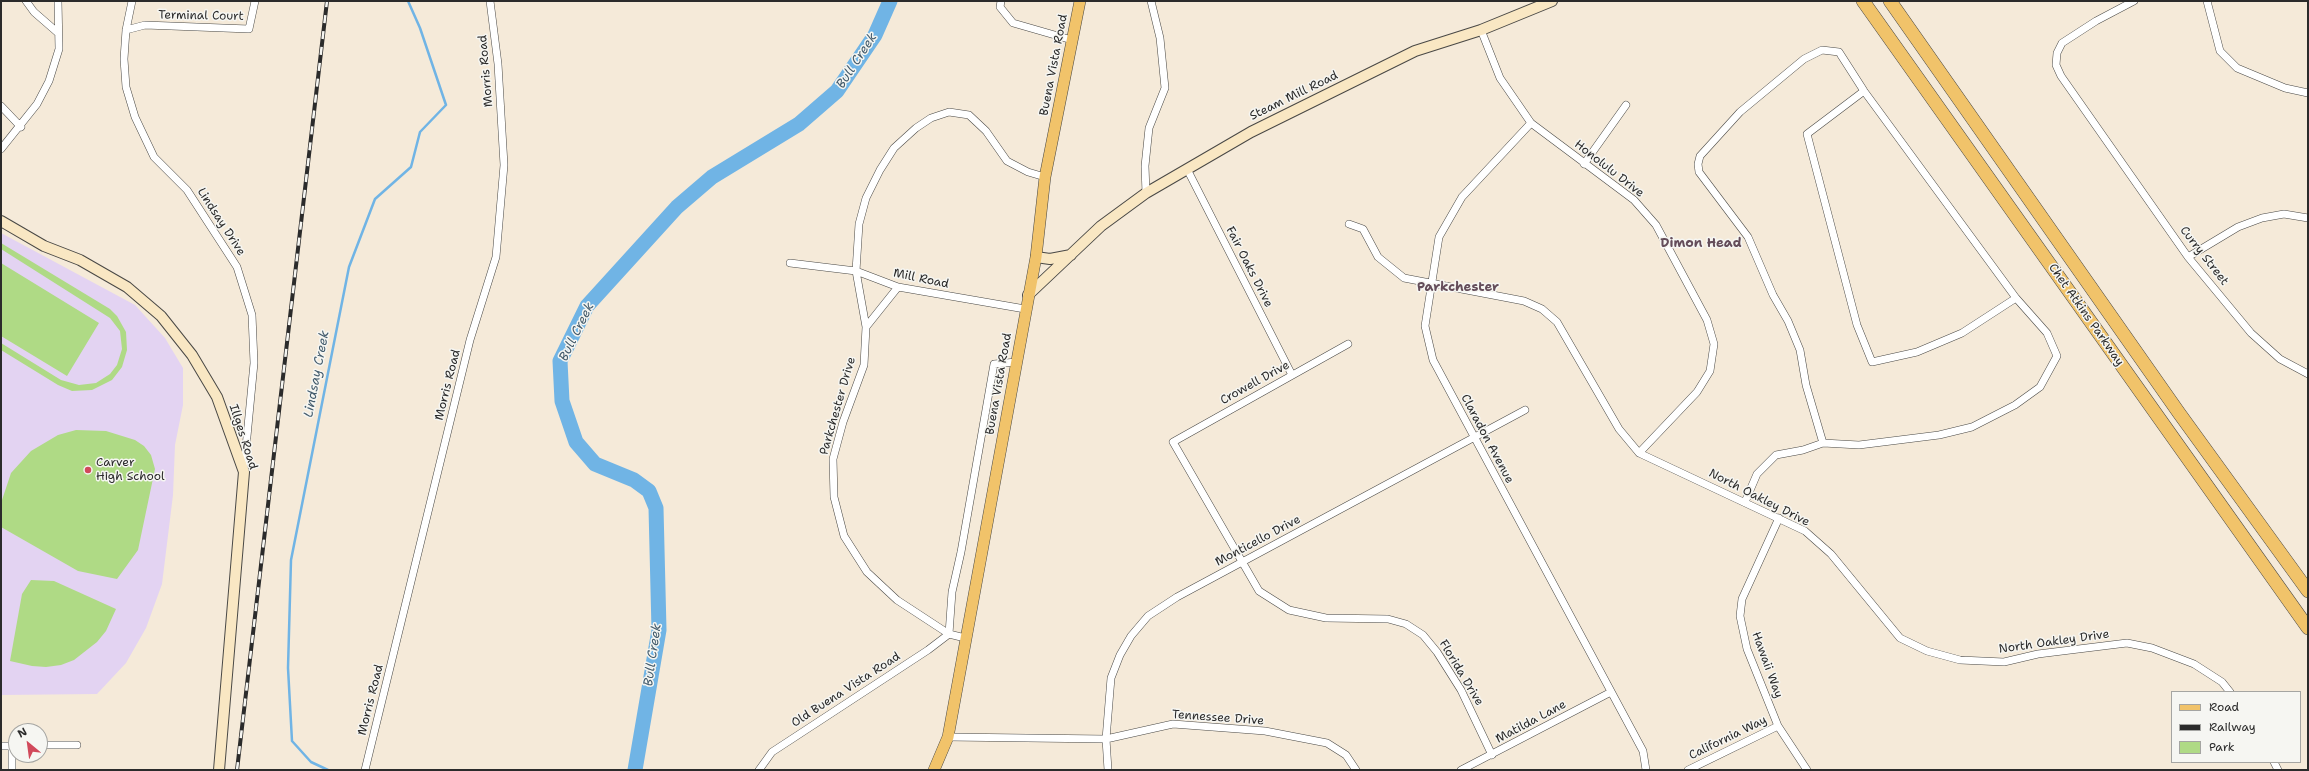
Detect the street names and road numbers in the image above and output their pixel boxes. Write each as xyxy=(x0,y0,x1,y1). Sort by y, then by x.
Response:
street label: Terminal Court xyxy=(158,8,244,24)
street label: Buena Vista Road xyxy=(1037,13,1071,117)
street label: Morris Road xyxy=(476,34,496,108)
street label: Steam Mill Road xyxy=(1248,68,1340,124)
street label: Honolulu Drive xyxy=(1571,137,1647,201)
street label: Lindsay Drive xyxy=(194,185,248,259)
street label: Fair Oaks Drive xyxy=(1222,224,1276,310)
street label: Curry Street xyxy=(2177,224,2231,288)
street label: Chet Atkins Parkway xyxy=(2045,261,2127,369)
street label: Mill Road xyxy=(892,266,950,292)
street label: Buena Vista Road xyxy=(983,332,1015,436)
street label: Morris Road xyxy=(432,348,464,422)
street label: Parkchester Drive xyxy=(817,355,859,457)
street label: Crowell Drive xyxy=(1218,358,1292,408)
street label: Claradon Avenue xyxy=(1457,392,1517,486)
street label: Illges Road xyxy=(226,403,260,471)
street label: North Oakley Drive xyxy=(1706,466,1812,530)
street label: Monticello Drive xyxy=(1213,512,1303,570)
street label: North Oakley Drive xyxy=(1998,627,2110,657)
street label: Hawaii Way xyxy=(1748,630,1786,700)
street label: Florida Drive xyxy=(1436,637,1486,709)
street label: Old Buena Vista Road xyxy=(789,649,903,731)
street label: Morris Road xyxy=(355,663,387,737)
street label: Matilda Lane xyxy=(1493,697,1569,747)
street label: Tennessee Drive xyxy=(1171,708,1265,728)
street label: California Way xyxy=(1687,713,1769,763)

